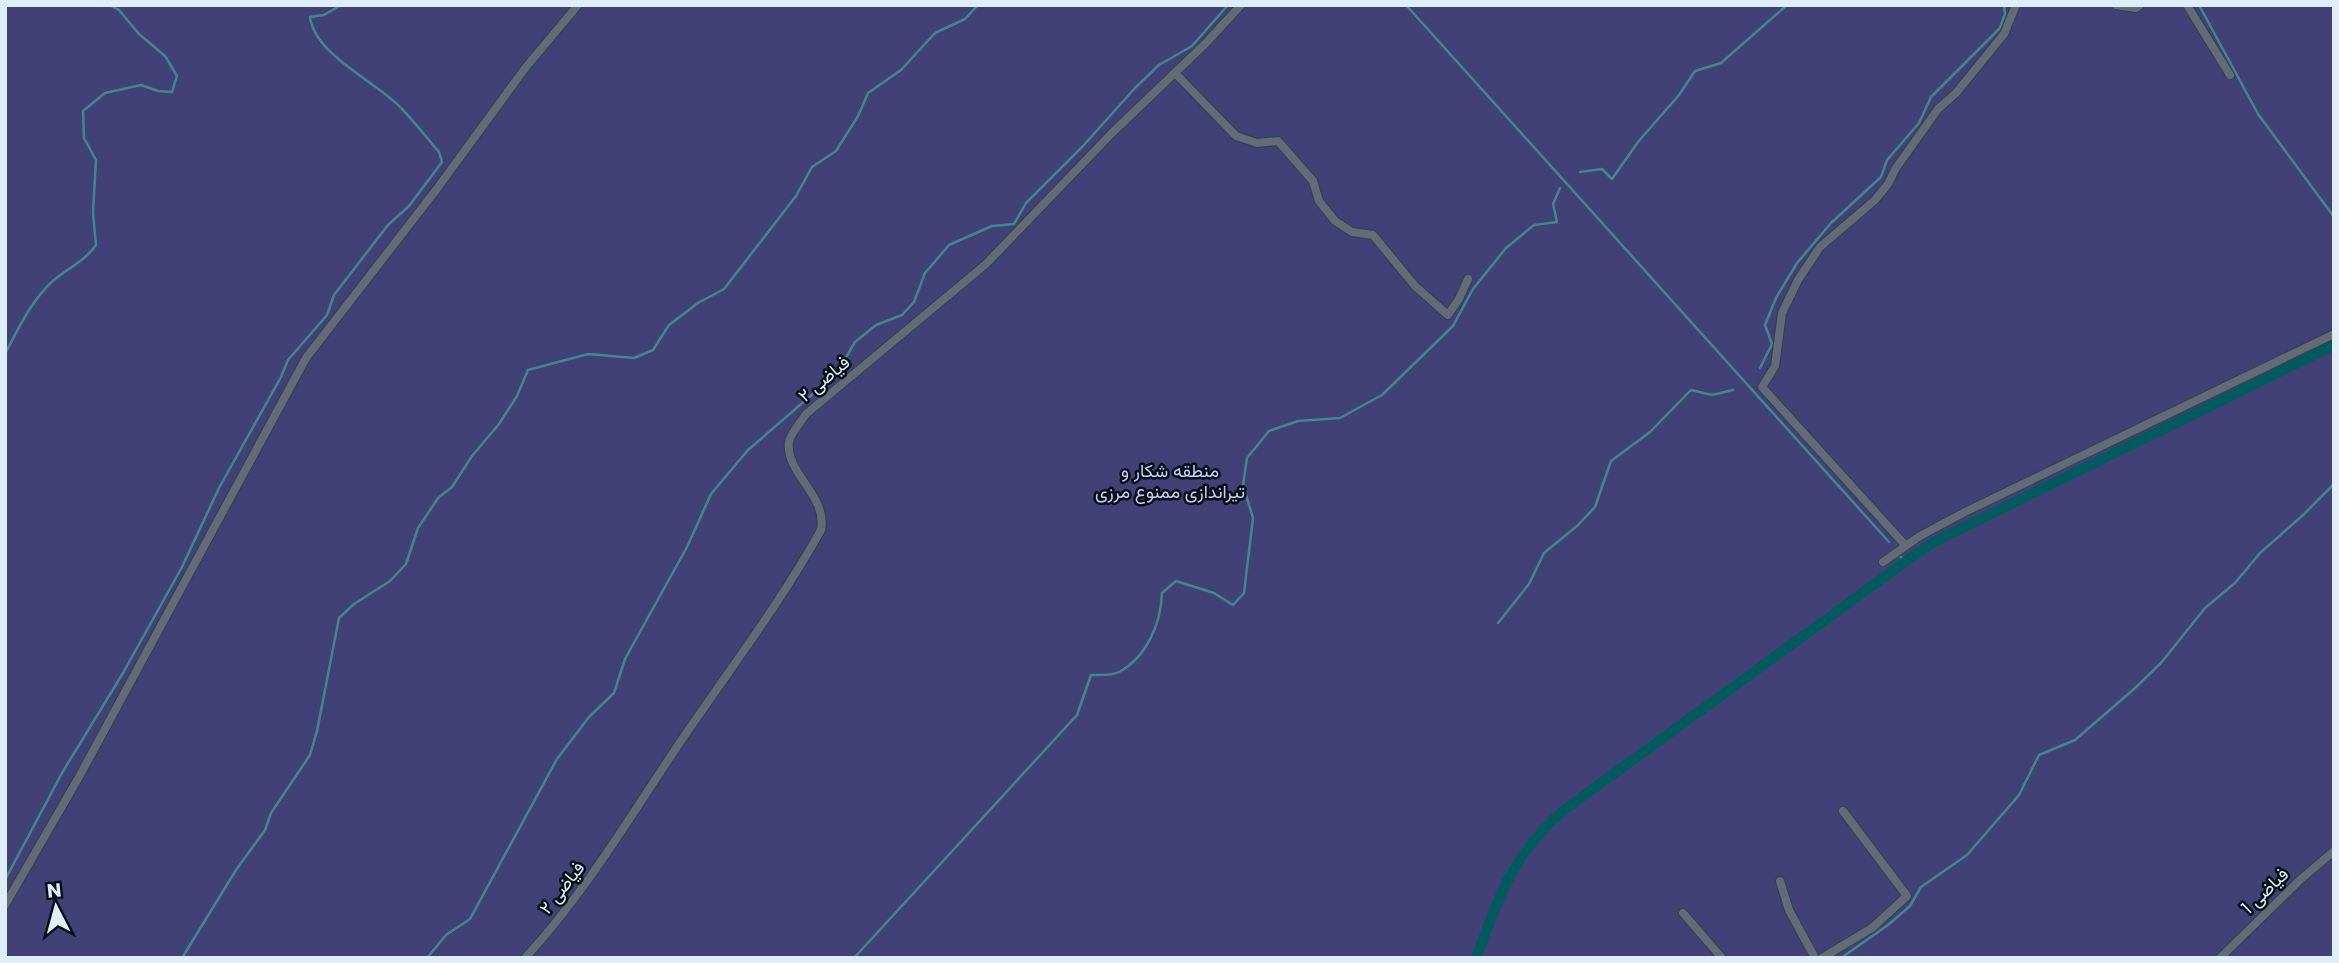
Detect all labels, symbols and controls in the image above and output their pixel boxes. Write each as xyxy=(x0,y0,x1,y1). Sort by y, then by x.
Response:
street label: فیاضی ۲ xyxy=(792,350,855,408)
park label: منطقه شکار و تیراندازی ممنوع مرزی xyxy=(1095,458,1245,504)
street label: فیاضی ۲ xyxy=(533,856,590,919)
street label: فیاضی 1 xyxy=(2236,862,2294,919)
north arrow xyxy=(21,872,91,942)
text: N xyxy=(46,876,63,905)

